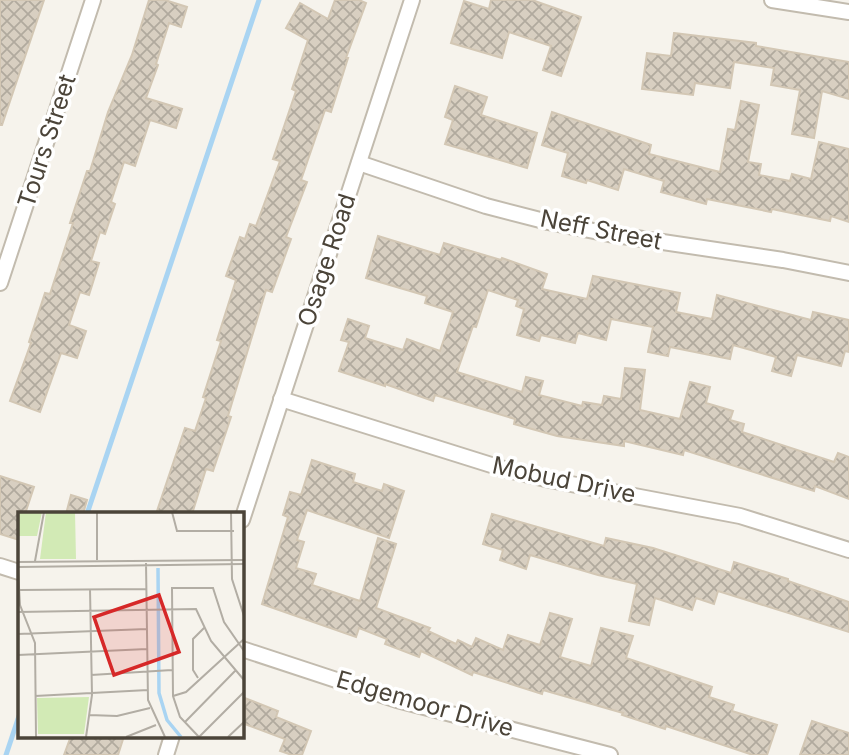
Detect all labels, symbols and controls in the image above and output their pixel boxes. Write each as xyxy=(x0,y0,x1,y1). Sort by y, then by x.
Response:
street label: Tours Street xyxy=(11,70,82,211)
street label: Osage Road xyxy=(291,190,362,330)
street label: Neff Street xyxy=(538,204,665,256)
street label: Mobud Drive xyxy=(490,450,639,509)
inset map xyxy=(18,512,243,738)
street label: Edgemoor Drive xyxy=(333,664,517,743)

